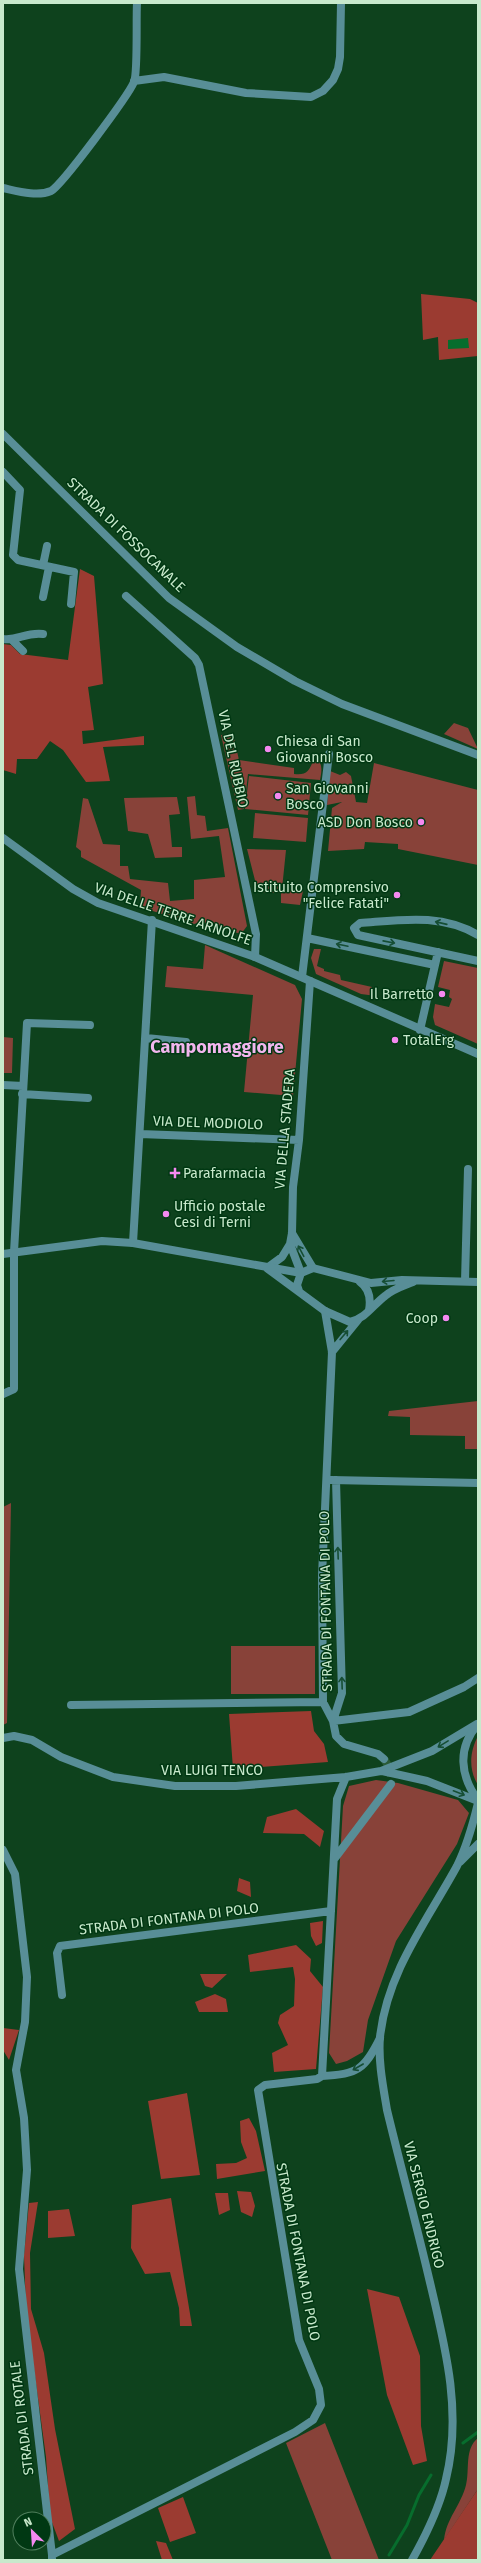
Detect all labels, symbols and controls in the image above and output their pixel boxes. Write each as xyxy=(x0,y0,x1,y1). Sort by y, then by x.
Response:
street label: STRADA DI FOSSOCANALE xyxy=(63,474,189,596)
street label: VIA DEL RUBBIO xyxy=(214,709,252,809)
place label: Chiesa di San Giovanni Bosco xyxy=(276,733,373,766)
marker: Chiesa di San Giovanni Bosco xyxy=(263,744,273,754)
place label: San Giovanni Bosco xyxy=(286,780,369,813)
marker: San Giovanni Bosco xyxy=(273,791,283,801)
place label: ASD Don Bosco xyxy=(318,814,413,831)
marker: ASD Don Bosco xyxy=(416,817,426,827)
street label: VIA DELLE TERRE ARNOLFE xyxy=(92,879,254,949)
place label: Istituito Comprensivo "Felice Fatati" xyxy=(253,879,389,912)
marker: Istituito Comprensivo "Felice Fatati" xyxy=(392,890,402,900)
one-way arrow xyxy=(435,918,448,926)
one-way arrow xyxy=(382,938,395,946)
one-way arrow xyxy=(336,941,349,949)
place label: Il Barretto xyxy=(370,986,434,1003)
marker: Il Barretto xyxy=(437,989,447,999)
place label: TotalErg xyxy=(403,1032,455,1049)
marker: TotalErg xyxy=(390,1035,400,1045)
district label: Campomaggiore xyxy=(150,1036,284,1058)
street label: VIA DELLA STADERA xyxy=(271,1068,299,1190)
street label: VIA DEL MODIOLO xyxy=(153,1113,263,1133)
place label: Parafarmacia xyxy=(183,1165,266,1182)
marker: Parafarmacia xyxy=(170,1168,180,1178)
place label: Ufficio postale Cesi di Terni xyxy=(174,1198,266,1231)
marker: Ufficio postale Cesi di Terni xyxy=(161,1209,171,1219)
one-way arrow xyxy=(297,1245,305,1257)
one-way arrow xyxy=(382,1277,395,1285)
place label: Coop xyxy=(406,1310,438,1327)
marker: Coop xyxy=(441,1313,451,1323)
one-way arrow xyxy=(340,1330,349,1341)
street label: STRADA DI FONTANA DI POLO xyxy=(316,1510,336,1692)
one-way arrow xyxy=(334,1547,341,1560)
one-way arrow xyxy=(338,1677,346,1690)
one-way arrow xyxy=(437,1741,449,1749)
street label: VIA LUIGI TENCO xyxy=(161,1762,263,1779)
one-way arrow xyxy=(453,1790,465,1798)
street label: STRADA DI FONTANA DI POLO xyxy=(78,1900,260,1938)
one-way arrow xyxy=(352,2064,364,2072)
street label: VIA SERGIO ENDRIGO xyxy=(400,2140,448,2270)
street label: STRADA DI FONTANA DI POLO xyxy=(272,2162,324,2342)
street label: STRADA DI ROTALE xyxy=(7,2360,37,2476)
north arrow xyxy=(12,2511,52,2551)
text: N xyxy=(22,2515,34,2530)

